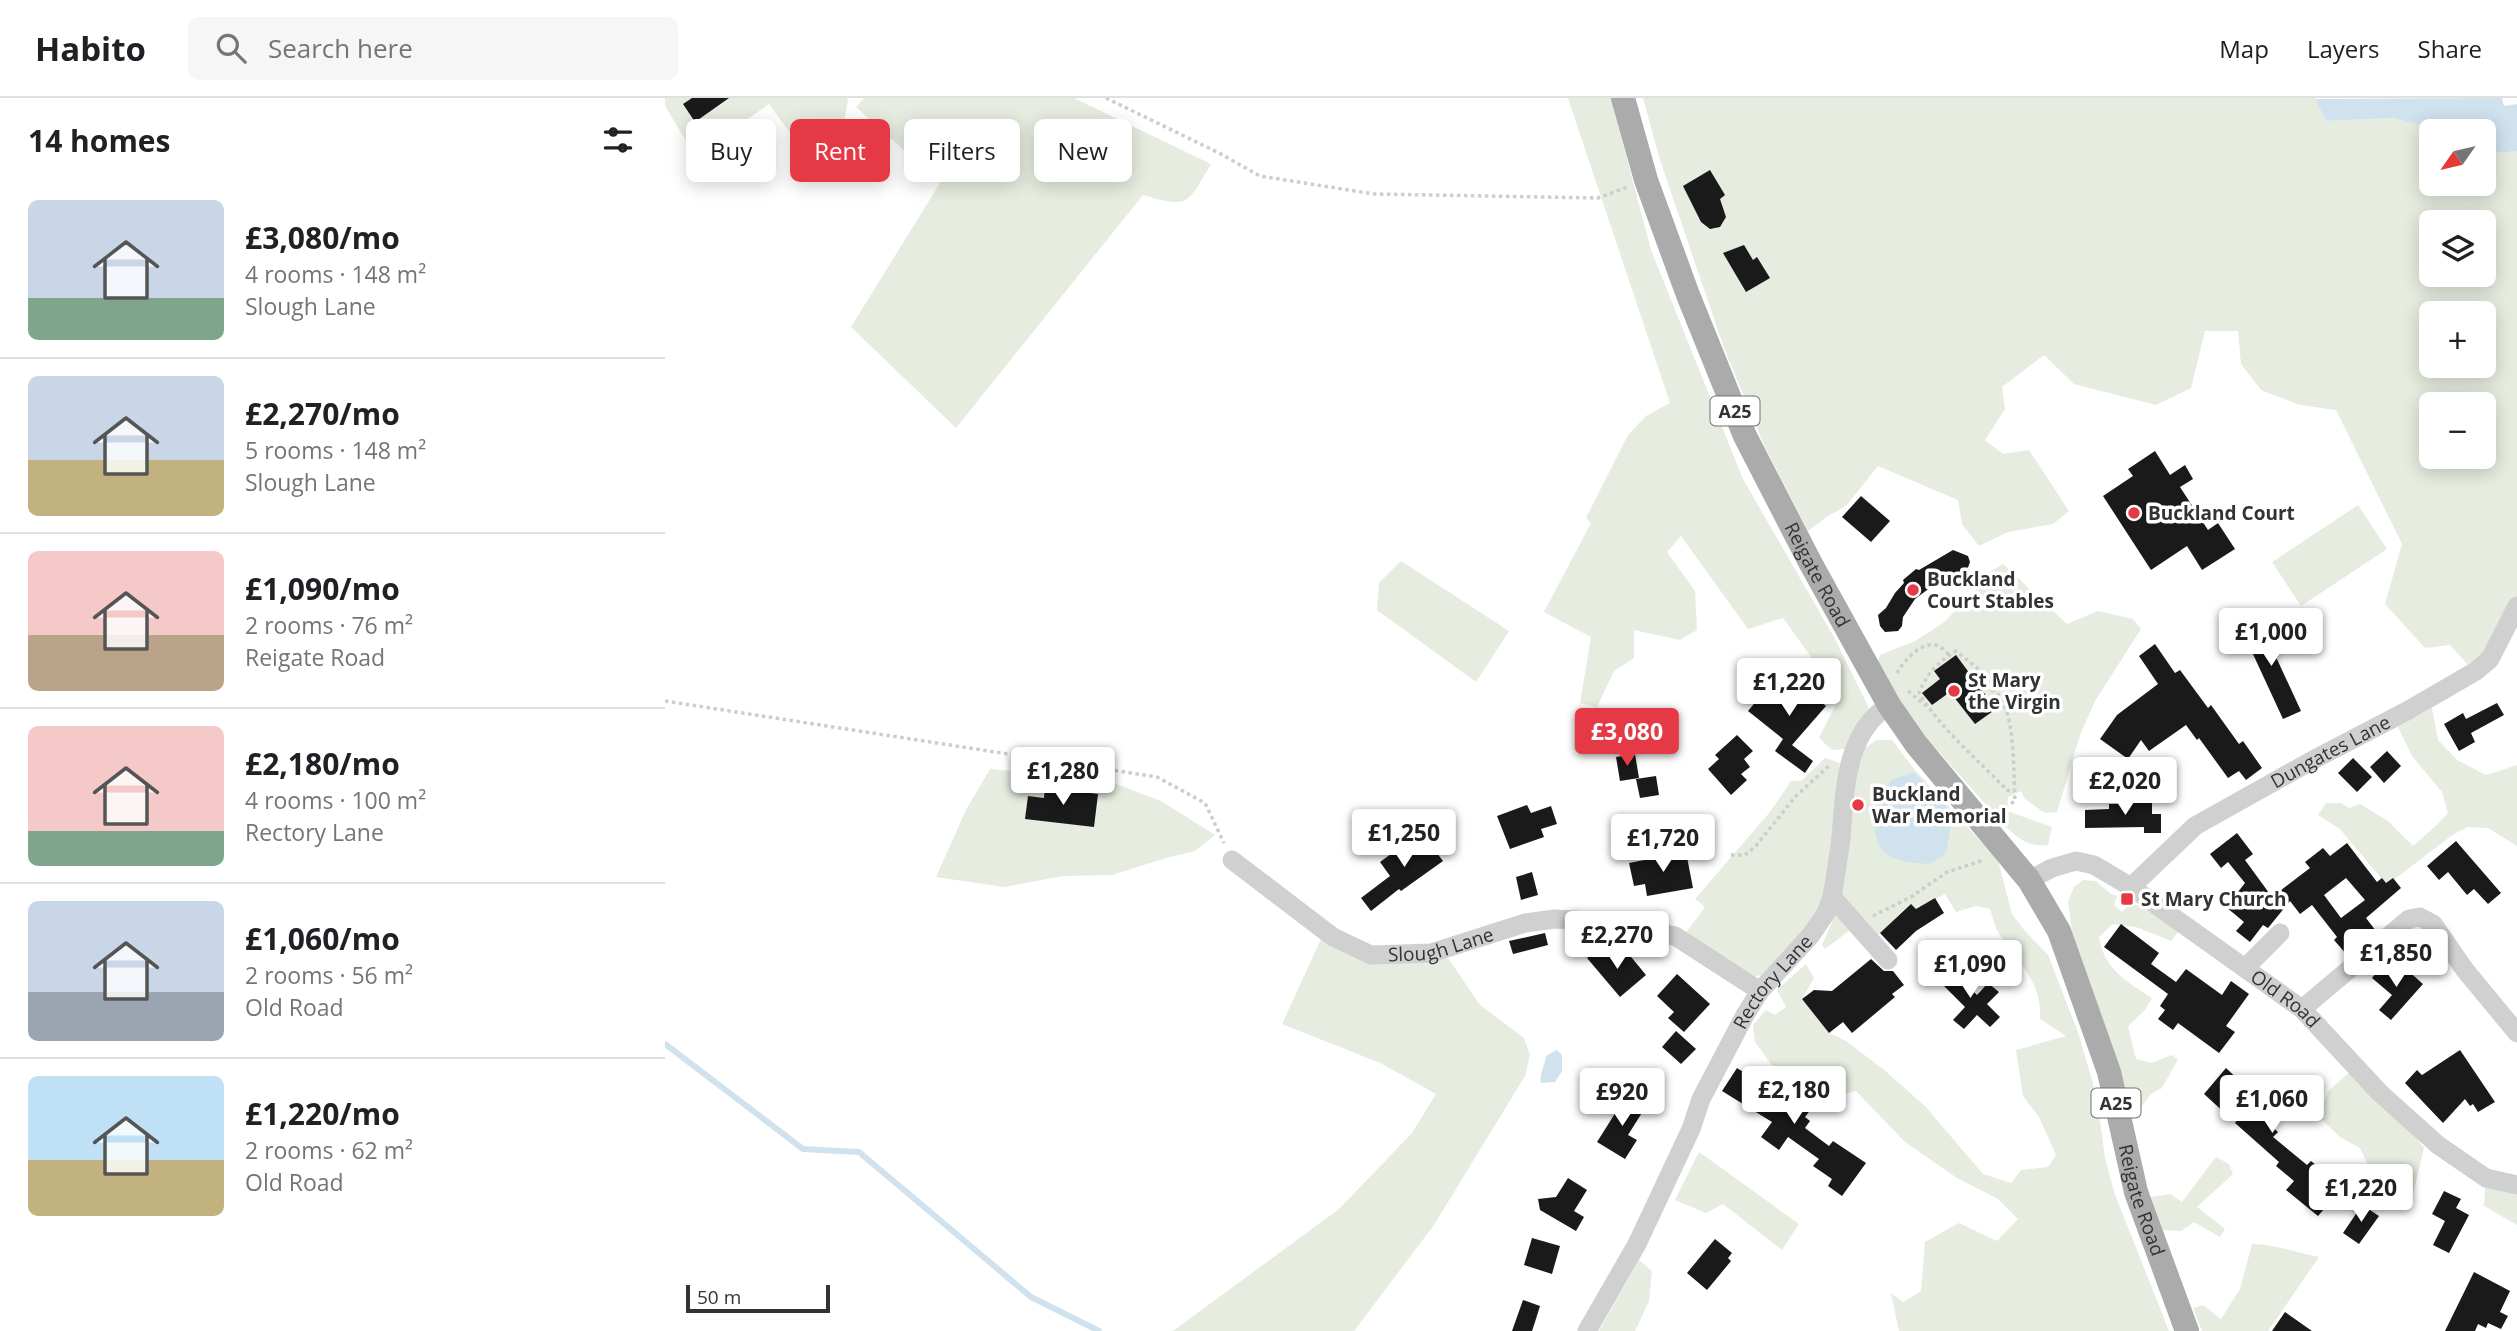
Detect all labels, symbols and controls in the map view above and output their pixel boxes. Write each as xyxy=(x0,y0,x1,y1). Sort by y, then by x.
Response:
search box xyxy=(188,17,678,80)
text: Habito xyxy=(35,26,146,71)
icon: search xyxy=(212,29,250,67)
text: Search here xyxy=(268,30,413,66)
text: Map xyxy=(2219,32,2269,65)
text: Layers xyxy=(2307,32,2380,65)
text: Share xyxy=(2418,32,2482,65)
chip: Buy xyxy=(686,119,776,182)
chip: Rent xyxy=(790,119,890,182)
chip: Filters xyxy=(904,119,1020,182)
chip: New xyxy=(1034,119,1132,182)
north arrow xyxy=(2419,119,2495,196)
map controls xyxy=(2419,119,2496,469)
text: 14 homes xyxy=(28,120,171,161)
icon: filters xyxy=(599,121,637,159)
button: layers xyxy=(2419,210,2496,287)
text: £3,080/mo xyxy=(245,217,400,258)
icon: home xyxy=(84,228,168,312)
text: 4 rooms · 148 m² xyxy=(245,258,426,290)
text: Slough Lane xyxy=(245,290,376,322)
button: + xyxy=(2419,301,2496,378)
button: − xyxy=(2419,392,2496,469)
text: £2,270/mo xyxy=(245,393,400,434)
road number: A25 xyxy=(1711,396,1759,426)
icon: home xyxy=(84,404,168,488)
text: 5 rooms · 148 m² xyxy=(245,434,426,466)
text: Slough Lane xyxy=(245,466,376,498)
place label: Buckland Court xyxy=(2148,500,2295,526)
marker: Buckland Court xyxy=(2126,505,2142,521)
street label: Reigate Road xyxy=(1779,517,1856,632)
place label: Buckland Court Stables xyxy=(1927,566,2054,614)
text: £1,090/mo xyxy=(245,568,400,609)
icon: home xyxy=(84,579,168,663)
marker: Buckland Court Stables xyxy=(1905,582,1921,598)
pin: £1,000 xyxy=(2214,608,2328,668)
text: 2 rooms · 76 m² xyxy=(245,609,413,641)
text: £1,000 xyxy=(2235,615,2307,647)
text: Reigate Road xyxy=(245,641,385,673)
pin: £1,220 xyxy=(1732,658,1846,718)
text: £1,220 xyxy=(1753,665,1825,697)
place label: St Mary the Virgin xyxy=(1968,667,2061,715)
marker: St Mary the Virgin xyxy=(1946,683,1962,699)
pin: £3,080 xyxy=(1570,708,1684,768)
street label: Dungates Lane xyxy=(2266,709,2395,794)
text: £3,080 xyxy=(1591,715,1663,747)
text: £2,180/mo xyxy=(245,743,400,784)
pin: £1,280 xyxy=(1006,748,1120,807)
icon: home xyxy=(84,754,168,838)
text: £1,280 xyxy=(1027,754,1099,786)
pin: £2,020 xyxy=(2068,758,2182,817)
text: £2,020 xyxy=(2089,764,2161,796)
place label: Buckland War Memorial xyxy=(1872,781,2007,829)
text: 4 rooms · 100 m² xyxy=(245,784,426,816)
marker: Buckland War Memorial xyxy=(1850,797,1866,813)
pin: £1,250 xyxy=(1347,810,1461,869)
pin: £1,720 xyxy=(1606,814,1720,874)
text: Rectory Lane xyxy=(245,816,384,848)
text: £1,250 xyxy=(1368,816,1440,848)
text: £1,720 xyxy=(1627,821,1699,853)
place label: St Mary Church xyxy=(2141,886,2286,912)
marker: St Mary Church xyxy=(2119,891,2135,907)
pin: £2,270 xyxy=(1560,912,1674,971)
text: £1,060/mo xyxy=(245,918,400,959)
text: £2,270 xyxy=(1581,918,1653,950)
street label: Slough Lane xyxy=(1387,921,1497,967)
icon: home xyxy=(84,929,168,1013)
street label: Rectory Lane xyxy=(1727,929,1818,1034)
pin: £1,850 xyxy=(2339,930,2453,989)
text: £1,850 xyxy=(2360,936,2432,968)
pin: £1,090 xyxy=(1913,940,2027,1000)
text: £1,090 xyxy=(1934,947,2006,979)
text: 2 rooms · 56 m² xyxy=(245,959,413,991)
street label: Old Road xyxy=(2245,963,2326,1033)
text: Old Road xyxy=(245,991,344,1023)
pin: £2,180 xyxy=(1737,1066,1851,1126)
pin: £920 xyxy=(1581,1068,1663,1128)
text: £2,180 xyxy=(1758,1073,1830,1105)
text: £920 xyxy=(1596,1075,1648,1107)
pin: £1,060 xyxy=(2215,1076,2329,1135)
text: £1,060 xyxy=(2236,1082,2308,1114)
road number: A25 xyxy=(2091,1088,2141,1118)
text: £1,220/mo xyxy=(245,1093,400,1134)
icon: home xyxy=(84,1104,168,1188)
text: 2 rooms · 62 m² xyxy=(245,1134,413,1166)
street label: Reigate Road xyxy=(2113,1142,2171,1259)
pin: £1,220 xyxy=(2304,1164,2418,1224)
text: Old Road xyxy=(245,1166,344,1198)
text: £1,220 xyxy=(2325,1171,2397,1203)
scale bar xyxy=(686,1282,829,1314)
text: 50 m xyxy=(697,1284,741,1310)

